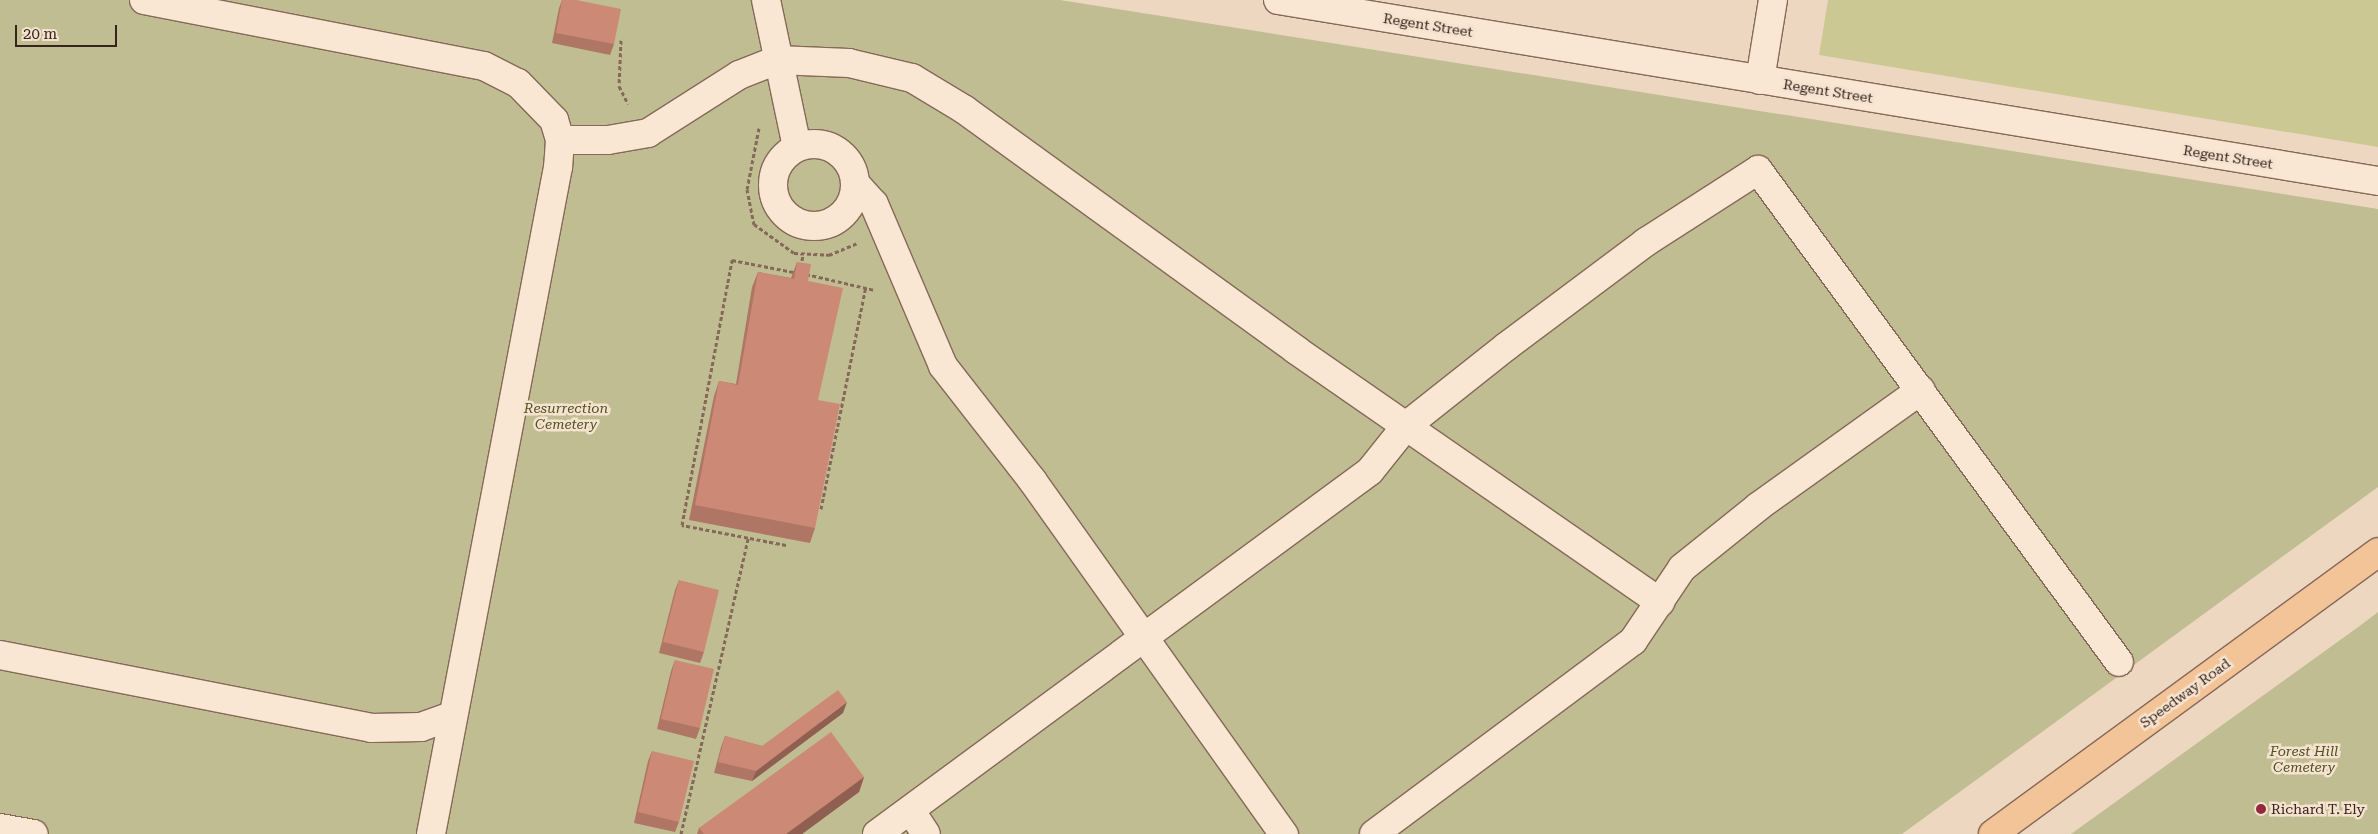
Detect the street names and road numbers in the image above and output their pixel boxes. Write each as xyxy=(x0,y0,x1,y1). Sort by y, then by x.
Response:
street label: Regent Street xyxy=(1382,10,1474,40)
street label: Regent Street xyxy=(1782,76,1874,106)
street label: Regent Street xyxy=(2182,142,2274,172)
street label: Speedway Road xyxy=(2137,655,2233,731)

